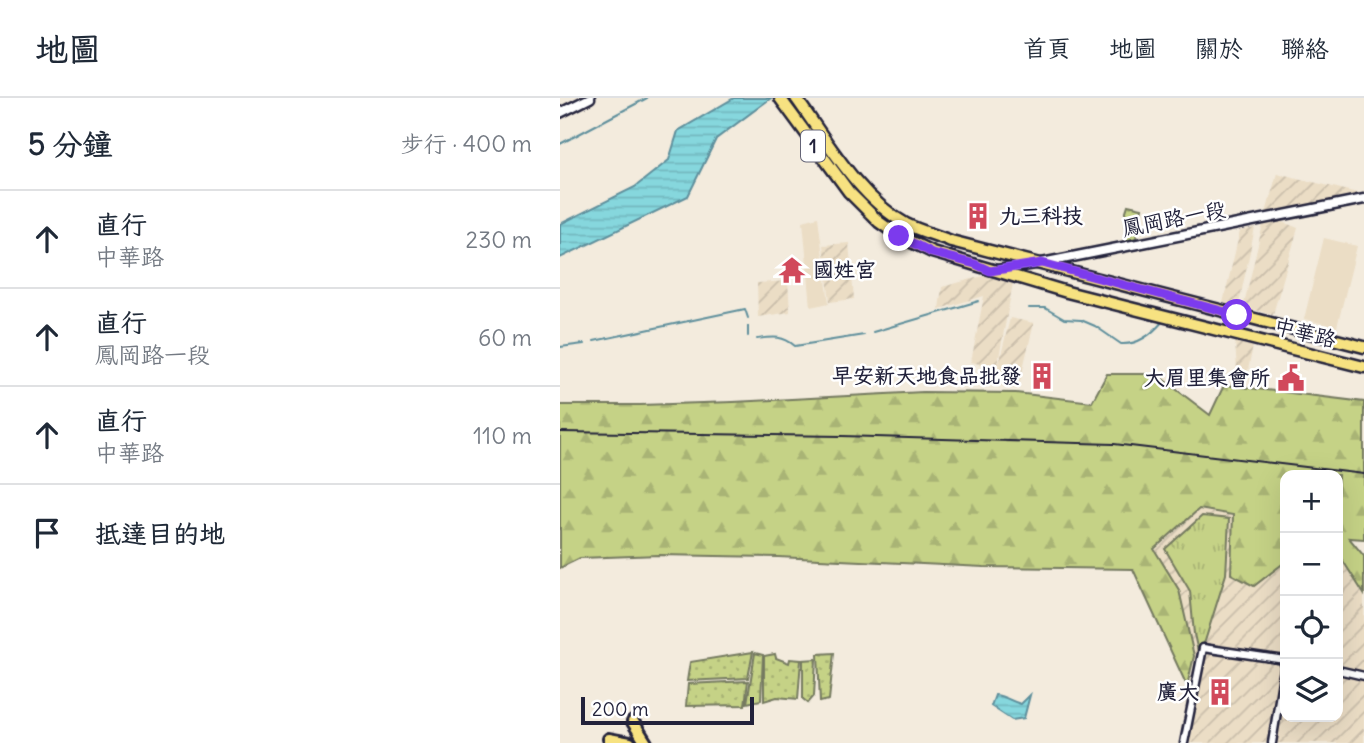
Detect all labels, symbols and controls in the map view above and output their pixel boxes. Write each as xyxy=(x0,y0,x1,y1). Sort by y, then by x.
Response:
text: 地圖 xyxy=(35,28,101,70)
text: 首頁 xyxy=(1023,33,1071,63)
text: 地圖 xyxy=(1109,33,1157,63)
text: 關於 xyxy=(1195,33,1243,63)
text: 聯絡 xyxy=(1281,33,1329,63)
text: 5 分鐘 xyxy=(28,125,112,163)
text: 步行 · 400 m xyxy=(401,129,532,158)
road number: 1 xyxy=(801,130,825,162)
street label: 鳳岡路一段 xyxy=(1120,195,1228,242)
building icon: 九三科技 xyxy=(963,201,993,231)
place label: 九三科技 xyxy=(999,202,1083,229)
text: 直行 xyxy=(95,208,147,241)
icon: ahead xyxy=(28,220,66,258)
route end xyxy=(883,220,914,251)
text: 230 m xyxy=(466,225,532,254)
text: 中華路 xyxy=(95,242,164,271)
temple icon: 國姓宫 xyxy=(777,255,807,285)
place label: 國姓宫 xyxy=(813,256,876,283)
route start xyxy=(1221,299,1252,330)
text: 直行 xyxy=(95,306,147,339)
street label: 中華路 xyxy=(1271,312,1339,353)
icon: ahead xyxy=(28,318,66,356)
text: 60 m xyxy=(478,323,532,352)
text: 鳳岡路一段 xyxy=(95,340,210,369)
building icon: 早安新天地食品批發 xyxy=(1027,361,1057,391)
place label: 早安新天地食品批發 xyxy=(832,362,1021,389)
public building icon: 大眉里集會所 xyxy=(1276,363,1306,393)
place label: 大眉里集會所 xyxy=(1144,364,1270,391)
text: 直行 xyxy=(95,404,147,437)
icon: ahead xyxy=(28,416,66,454)
text: 110 m xyxy=(473,421,532,450)
text: 中華路 xyxy=(95,438,164,467)
map controls xyxy=(1280,470,1343,722)
button: + xyxy=(1280,470,1343,533)
icon: arrive xyxy=(28,514,66,552)
text: 抵達目的地 xyxy=(95,517,225,550)
button: − xyxy=(1280,533,1343,596)
button: locate xyxy=(1280,596,1343,659)
button: layers xyxy=(1280,659,1343,722)
building icon: 廣大 xyxy=(1205,677,1235,707)
place label: 廣大 xyxy=(1157,678,1199,705)
scale bar xyxy=(581,694,754,726)
text: 200 m xyxy=(592,697,649,721)

